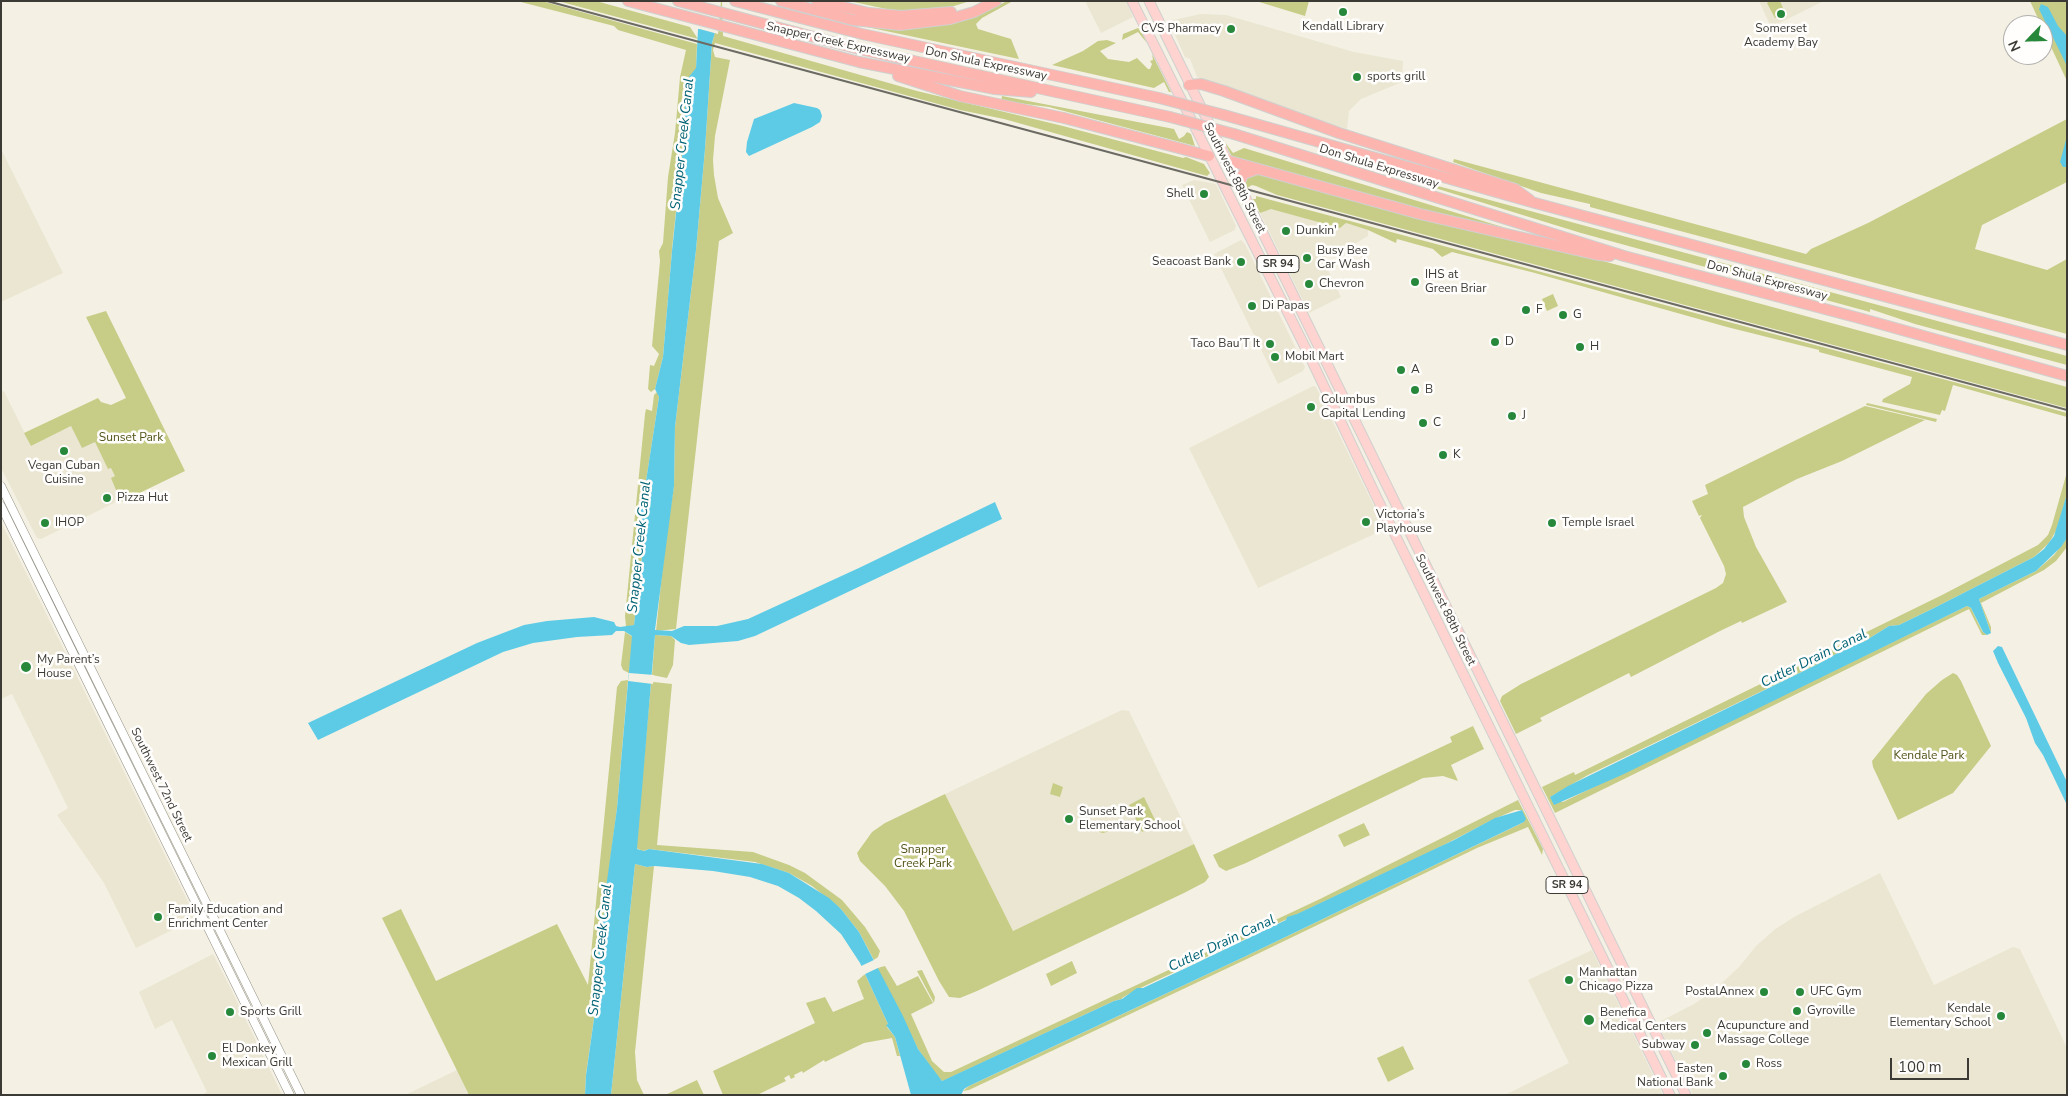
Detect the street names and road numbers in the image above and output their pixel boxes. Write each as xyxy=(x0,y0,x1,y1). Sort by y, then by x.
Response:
street label: Snapper Creek Expressway xyxy=(765,19,911,67)
street label: Don Shula Expressway xyxy=(924,44,1048,84)
street label: Southwest 88th Street xyxy=(1200,120,1268,236)
street label: Don Shula Expressway xyxy=(1318,142,1440,192)
road number: SR 94 xyxy=(1257,255,1299,272)
street label: Don Shula Expressway xyxy=(1705,258,1829,304)
street label: Southwest 88th Street xyxy=(1412,552,1478,668)
street label: Southwest 72nd Street xyxy=(127,726,195,844)
road number: SR 94 xyxy=(1546,876,1588,894)

